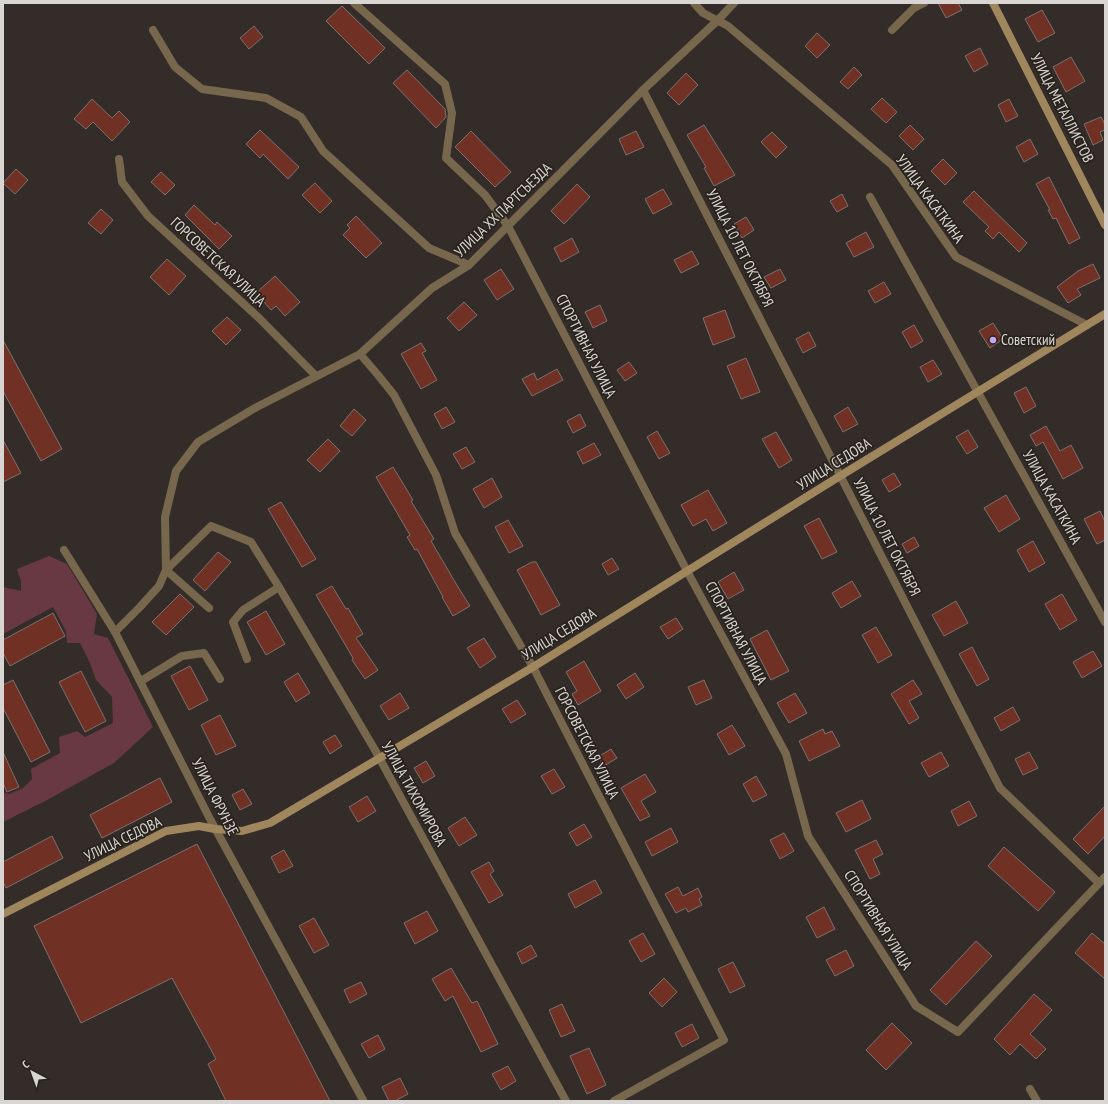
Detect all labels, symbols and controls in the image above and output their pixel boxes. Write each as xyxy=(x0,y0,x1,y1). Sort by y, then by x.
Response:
street label: УЛИЦА МЕТАЛЛИСТОВ xyxy=(1027,50,1098,166)
street label: УЛИЦА КАСАТКИНА xyxy=(892,151,969,247)
street label: УЛИЦА XX ПАРТСЪЕЗДА xyxy=(450,158,556,261)
street label: УЛИЦА 10 ЛЕТ ОКТЯБРЯ xyxy=(703,186,778,310)
street label: ГОРСОВЕТСКАЯ УЛИЦА xyxy=(167,213,270,311)
street label: СПОРТИВНАЯ УЛИЦА xyxy=(552,291,621,402)
place label: Советский xyxy=(1001,330,1055,349)
marker: Советский xyxy=(988,335,998,345)
street label: УЛИЦА СЕДОВА xyxy=(793,433,875,494)
street label: УЛИЦА КАСАТКИНА xyxy=(1019,446,1087,548)
street label: УЛИЦА 10 ЛЕТ ОКТЯБРЯ xyxy=(850,475,925,599)
street label: СПОРТИВНАЯ УЛИЦА xyxy=(701,578,772,688)
street label: УЛИЦА СЕДОВА xyxy=(518,603,600,664)
street label: ГОРСОВЕТСКАЯ УЛИЦА xyxy=(551,684,624,803)
street label: УЛИЦА ТИХОМИРОВА xyxy=(378,738,452,850)
street label: УЛИЦА ФРУНЗЕ xyxy=(188,755,243,839)
street label: УЛИЦА СЕДОВА xyxy=(81,811,165,865)
street label: СПОРТИВНАЯ УЛИЦА xyxy=(840,866,917,974)
north arrow xyxy=(12,1052,52,1092)
text: С xyxy=(19,1058,32,1071)

